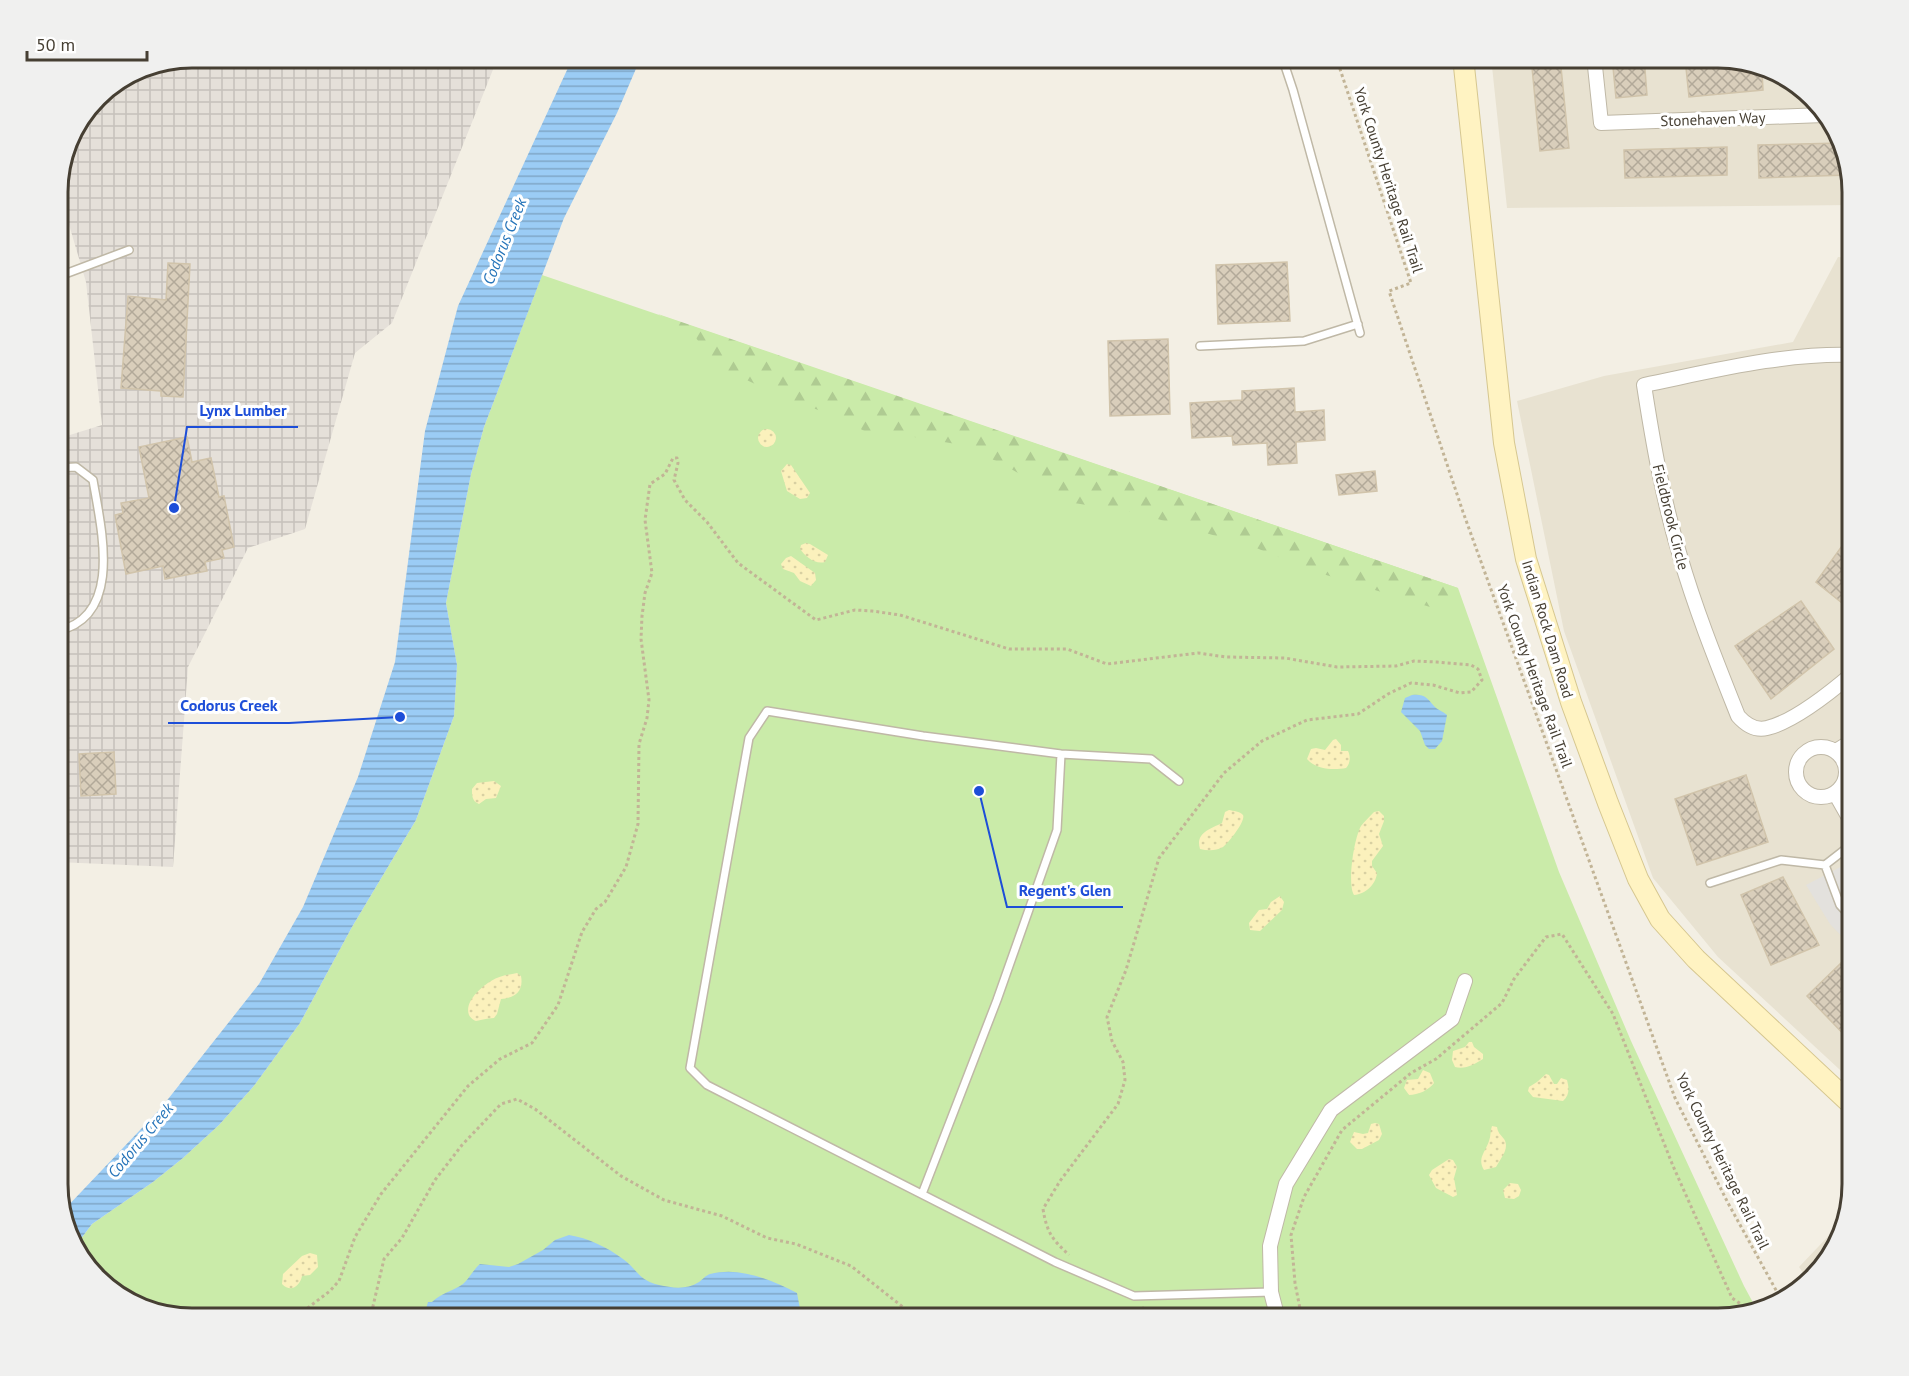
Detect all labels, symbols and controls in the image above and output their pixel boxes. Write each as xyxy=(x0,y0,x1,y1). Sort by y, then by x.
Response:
scale bar xyxy=(27,24,147,62)
text: 50 m xyxy=(36,33,75,56)
street label: York County Heritage Rail Trail xyxy=(1350,85,1428,276)
street label: Stonehaven Way xyxy=(1660,108,1766,130)
water label: Codorus Creek xyxy=(478,194,531,287)
callout: Lynx Lumber xyxy=(187,393,298,427)
text: Lynx Lumber xyxy=(199,400,287,420)
street label: Fieldbrook Circle xyxy=(1649,462,1693,572)
street label: Indian Rock Dam Road xyxy=(1518,558,1578,700)
street label: York County Heritage Rail Trail xyxy=(1493,582,1577,771)
callout: Codorus Creek xyxy=(168,689,289,723)
text: Codorus Creek xyxy=(180,695,278,715)
callout: Regent's Glen xyxy=(1007,873,1123,907)
text: Regent's Glen xyxy=(1019,880,1111,900)
street label: York County Heritage Rail Trail xyxy=(1672,1070,1774,1253)
water label: Codorus Creek xyxy=(103,1098,178,1182)

